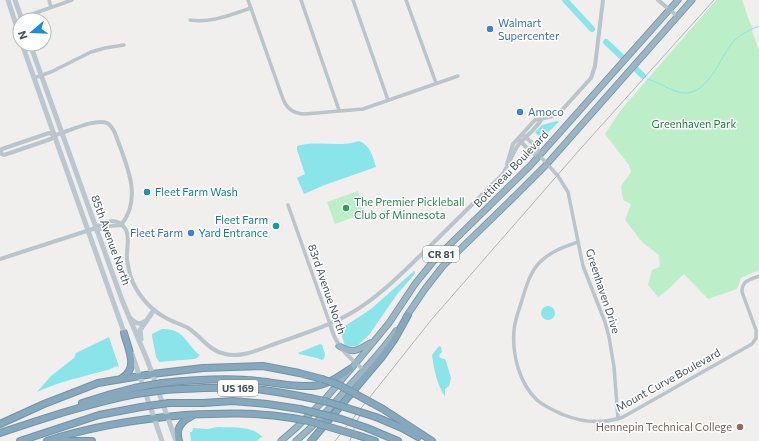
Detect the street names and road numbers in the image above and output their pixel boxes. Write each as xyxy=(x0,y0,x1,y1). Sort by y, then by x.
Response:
street label: Bottineau Boulevard xyxy=(471,128,551,210)
street label: 85th Avenue North xyxy=(89,193,134,287)
street label: 83rd Avenue North xyxy=(306,242,349,336)
road number: CR 81 xyxy=(423,246,459,262)
street label: Greenhaven Drive xyxy=(584,247,623,335)
street label: Mount Curve Boulevard xyxy=(613,345,722,414)
road number: US 169 xyxy=(218,380,258,396)

